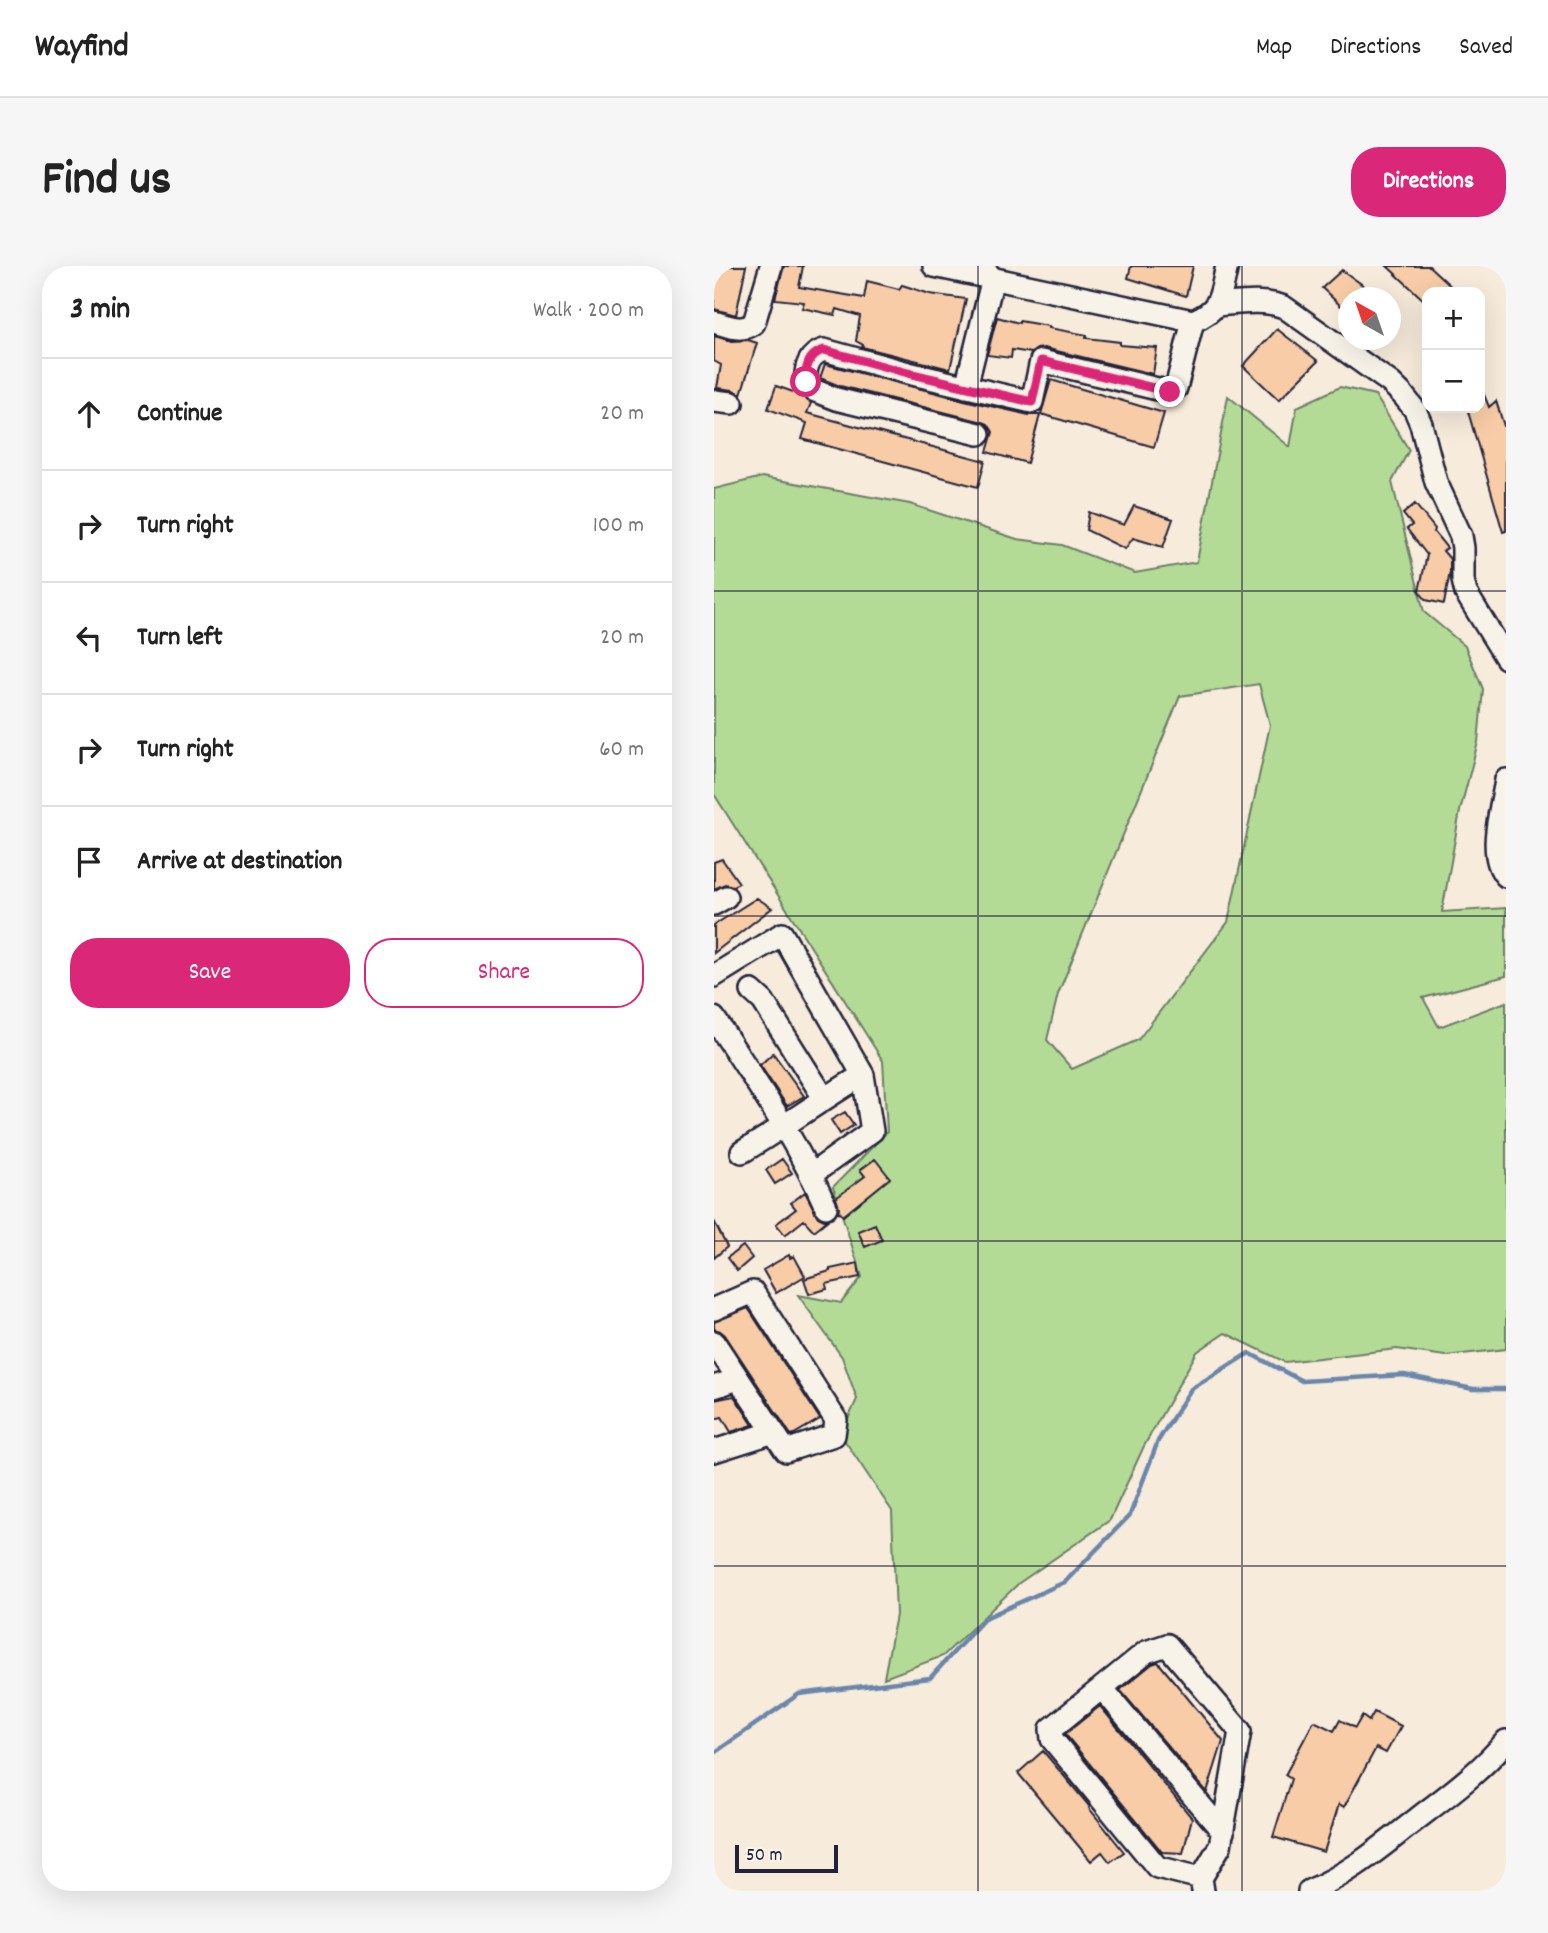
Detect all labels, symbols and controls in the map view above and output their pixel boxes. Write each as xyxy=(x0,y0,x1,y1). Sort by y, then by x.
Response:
text: Wayfind xyxy=(35,25,129,72)
text: Map xyxy=(1256,31,1292,65)
text: Directions xyxy=(1330,31,1421,65)
text: Saved xyxy=(1459,31,1513,65)
text: Find us xyxy=(42,147,171,217)
button: Directions xyxy=(1351,147,1506,217)
north arrow xyxy=(1338,287,1401,350)
map controls xyxy=(1422,287,1485,413)
button: + xyxy=(1422,287,1485,350)
text: 3 min xyxy=(70,290,130,333)
text: Walk · 200 m xyxy=(533,295,644,328)
button: − xyxy=(1422,350,1485,413)
route start xyxy=(790,366,821,397)
route end xyxy=(1154,376,1185,407)
icon: ahead xyxy=(70,395,108,433)
text: Continue xyxy=(137,396,222,433)
text: 20 m xyxy=(600,398,644,431)
icon: right xyxy=(70,507,108,545)
text: Turn right xyxy=(137,508,234,545)
text: 100 m xyxy=(593,510,644,543)
icon: left xyxy=(70,619,108,657)
text: Turn left xyxy=(137,620,223,657)
text: 20 m xyxy=(600,622,644,655)
icon: right xyxy=(70,731,108,769)
text: Turn right xyxy=(137,732,234,769)
text: 60 m xyxy=(599,734,644,767)
icon: arrive xyxy=(70,843,108,881)
text: Arrive at destination xyxy=(137,844,342,881)
button: Save xyxy=(70,938,350,1008)
button: Share xyxy=(364,938,644,1008)
scale bar xyxy=(735,1842,838,1874)
text: 50 m xyxy=(746,1843,783,1870)

